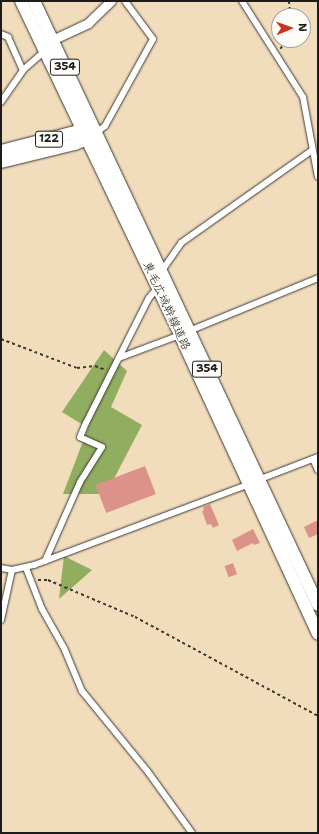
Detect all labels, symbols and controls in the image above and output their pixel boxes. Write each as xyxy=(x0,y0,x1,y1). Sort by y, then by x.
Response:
north arrow xyxy=(271,8,311,48)
text: N xyxy=(295,23,310,32)
road number: 354 xyxy=(49,58,81,76)
road number: 122 xyxy=(35,130,63,148)
street label: 東毛広域幹線道路 xyxy=(139,259,193,353)
road number: 354 xyxy=(191,360,223,378)

